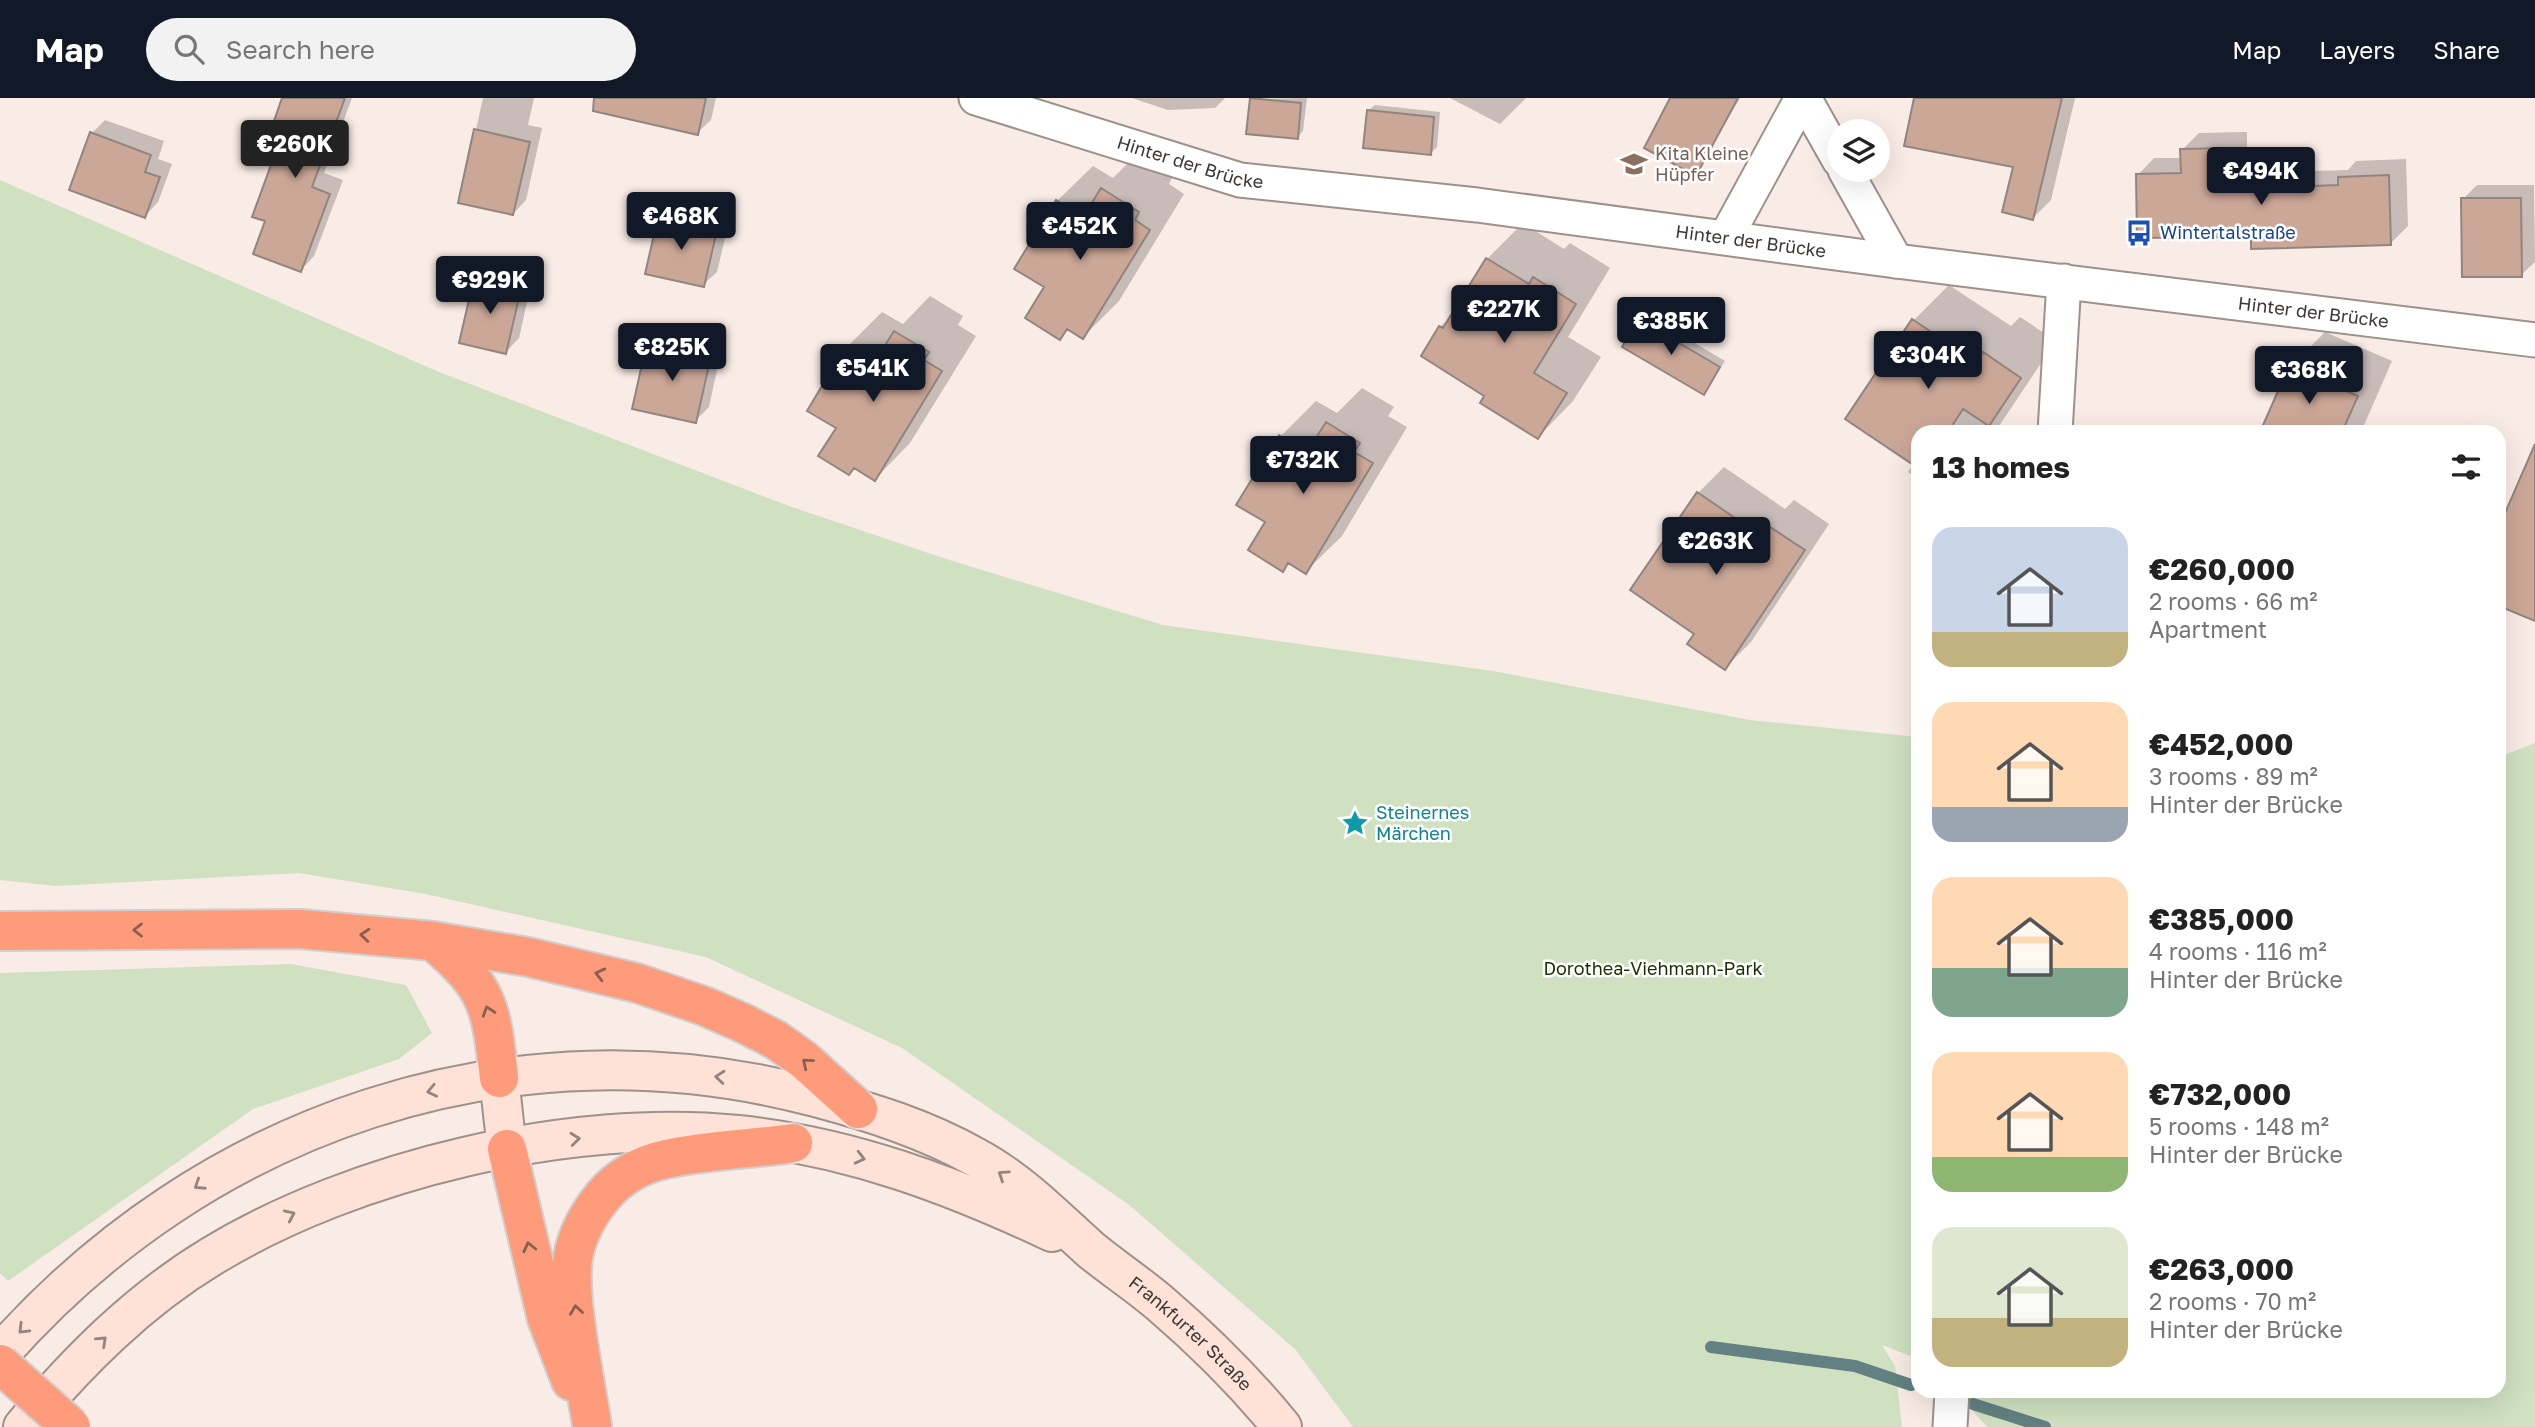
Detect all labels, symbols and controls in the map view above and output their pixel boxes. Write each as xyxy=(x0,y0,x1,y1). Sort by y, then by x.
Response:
search box xyxy=(146,18,636,81)
text: Map xyxy=(35,30,104,69)
icon: search xyxy=(170,30,208,68)
text: Search here xyxy=(226,34,375,65)
text: Map xyxy=(2232,35,2281,64)
text: Layers xyxy=(2319,35,2395,64)
text: Share xyxy=(2433,35,2500,64)
map controls xyxy=(1827,119,1890,182)
button: layers xyxy=(1827,119,1890,182)
pin: €260K xyxy=(246,120,344,180)
text: €260K xyxy=(257,129,333,157)
street label: Hinter der Brücke xyxy=(1115,130,1265,192)
place label: Kita Kleine Hüpfer xyxy=(1655,142,1749,185)
pin: €494K xyxy=(2212,148,2310,207)
school or university icon: Kita Kleine Hüpfer xyxy=(1619,149,1649,179)
text: €494K xyxy=(2223,156,2299,184)
pin: €468K xyxy=(632,192,730,252)
text: €468K xyxy=(643,201,719,229)
pin: €452K xyxy=(1031,202,1129,262)
text: €452K xyxy=(1042,211,1118,239)
bus stop icon: Wintertalstraße xyxy=(2124,218,2154,248)
street label: Hinter der Brücke xyxy=(1674,220,1828,262)
place label: Wintertalstraße xyxy=(2160,221,2296,243)
pin: €929K xyxy=(441,256,539,316)
text: €929K xyxy=(452,265,528,293)
pin: €227K xyxy=(1455,286,1553,345)
street label: Hinter der Brücke xyxy=(2237,291,2390,332)
text: €227K xyxy=(1467,294,1541,322)
pin: €385K xyxy=(1622,298,1720,357)
text: €385K xyxy=(1633,306,1709,334)
pin: €825K xyxy=(623,324,721,383)
pin: €304K xyxy=(1879,331,1977,391)
text: €825K xyxy=(634,332,710,360)
text: €304K xyxy=(1890,340,1966,368)
pin: €541K xyxy=(824,344,922,404)
pin: €368K xyxy=(2260,346,2358,406)
text: €541K xyxy=(836,353,910,381)
text: €368K xyxy=(2271,355,2347,383)
pin: €732K xyxy=(1254,436,1352,496)
text: €732K xyxy=(1266,445,1340,473)
icon: filters xyxy=(2447,448,2485,486)
text: 13 homes xyxy=(1932,449,2070,485)
pin: €263K xyxy=(1667,518,1765,577)
text: €263K xyxy=(1678,526,1754,554)
text: €260,000 xyxy=(2149,551,2295,587)
icon: home xyxy=(1988,555,2072,639)
text: 2 rooms · 66 m² xyxy=(2149,587,2318,615)
text: Apartment xyxy=(2149,615,2267,643)
text: €452,000 xyxy=(2149,726,2294,762)
icon: home xyxy=(1988,730,2072,814)
text: 3 rooms · 89 m² xyxy=(2149,762,2318,790)
text: Hinter der Brücke xyxy=(2149,790,2343,818)
place label: Steinernes Märchen xyxy=(1376,801,1469,844)
place icon: Steinernes Märchen xyxy=(1340,808,1370,838)
text: €385,000 xyxy=(2149,901,2294,937)
icon: home xyxy=(1988,905,2072,989)
one-way arrow xyxy=(132,923,143,938)
one-way arrow xyxy=(360,928,371,943)
text: 4 rooms · 116 m² xyxy=(2149,937,2327,965)
park label: Dorothea-Viehmann-Park xyxy=(1543,957,1763,979)
text: Hinter der Brücke xyxy=(2149,965,2343,993)
one-way arrow xyxy=(594,968,606,982)
one-way arrow xyxy=(482,1006,496,1018)
one-way arrow xyxy=(803,1059,816,1071)
one-way arrow xyxy=(714,1070,725,1085)
text: €732,000 xyxy=(2149,1076,2291,1112)
icon: home xyxy=(1988,1080,2072,1164)
one-way arrow xyxy=(426,1083,438,1097)
text: 5 rooms · 148 m² xyxy=(2149,1112,2329,1140)
one-way arrow xyxy=(569,1131,581,1146)
text: Hinter der Brücke xyxy=(2149,1140,2343,1168)
one-way arrow xyxy=(854,1150,866,1164)
one-way arrow xyxy=(998,1171,1011,1183)
one-way arrow xyxy=(194,1177,207,1189)
one-way arrow xyxy=(283,1209,295,1223)
one-way arrow xyxy=(522,1241,537,1253)
text: €263,000 xyxy=(2149,1251,2294,1287)
icon: home xyxy=(1988,1255,2072,1339)
street label: Frankfurter Straße xyxy=(1125,1271,1257,1395)
text: 2 rooms · 70 m² xyxy=(2149,1287,2316,1315)
one-way arrow xyxy=(568,1304,583,1316)
text: Hinter der Brücke xyxy=(2149,1315,2343,1343)
one-way arrow xyxy=(19,1320,32,1333)
one-way arrow xyxy=(94,1336,107,1349)

